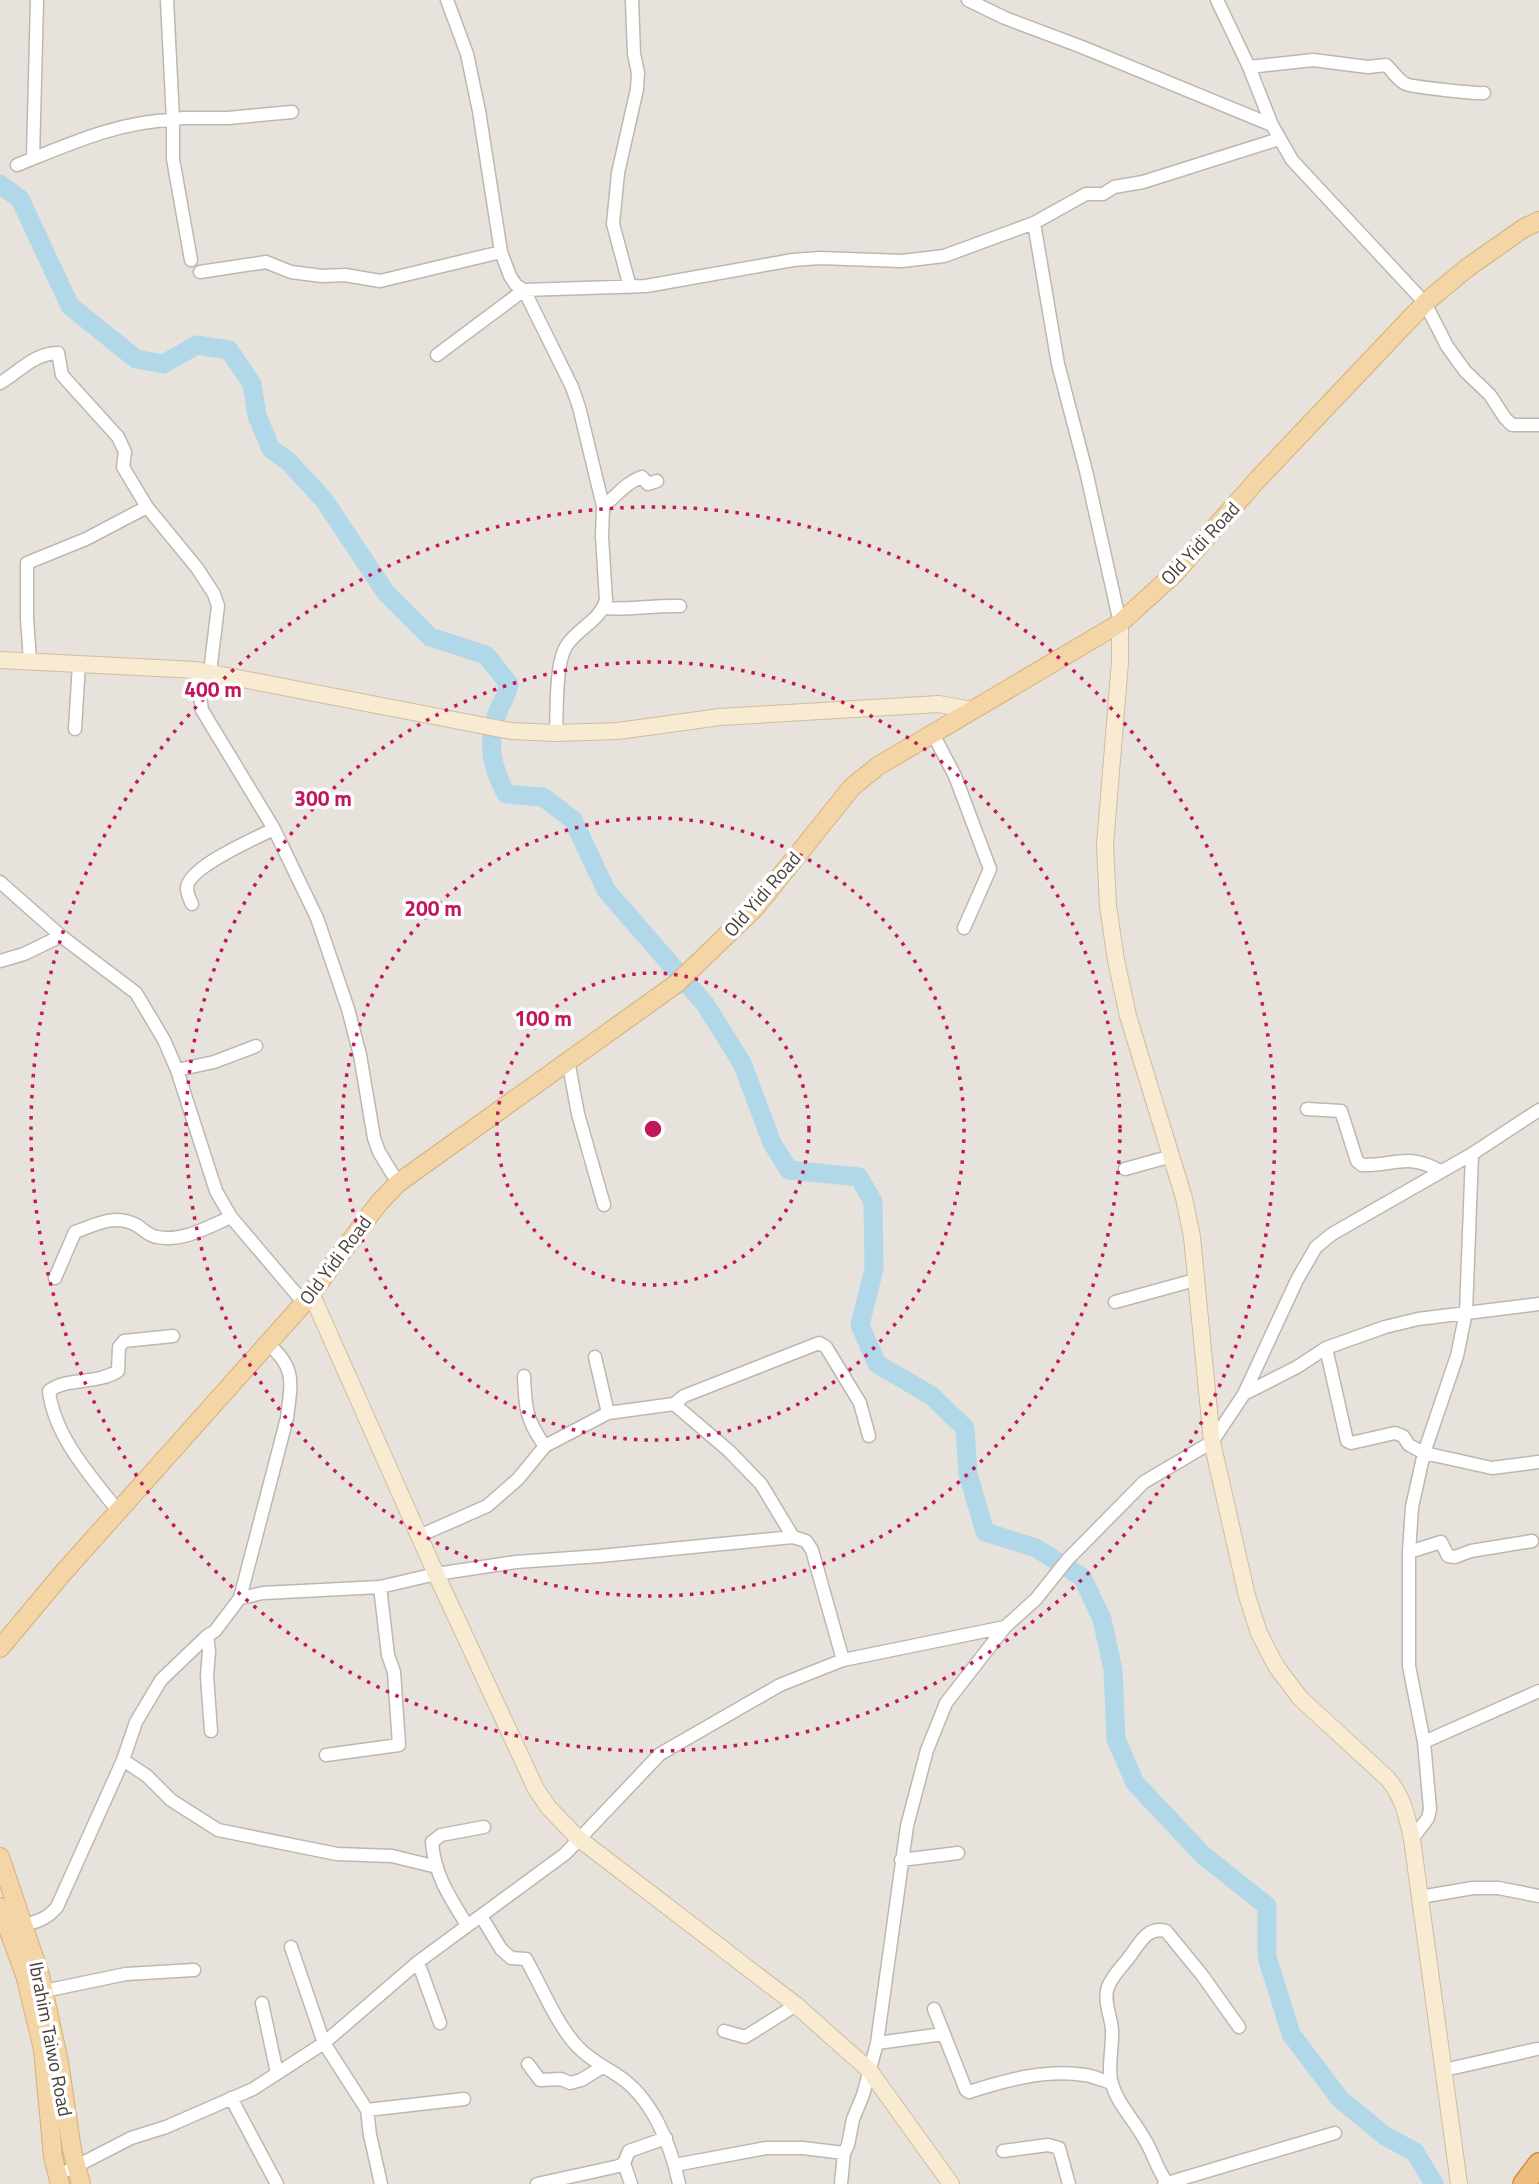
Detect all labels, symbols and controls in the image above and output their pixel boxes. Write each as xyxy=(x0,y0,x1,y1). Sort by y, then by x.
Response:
street label: Old Yidi Road xyxy=(1153,494,1246,591)
text: 400 m xyxy=(184,673,242,705)
text: 300 m xyxy=(294,782,352,814)
street label: Old Yidi Road xyxy=(716,845,807,943)
text: 200 m xyxy=(404,892,462,924)
text: 100 m xyxy=(514,1002,572,1034)
centre of rings xyxy=(641,1117,665,1141)
street label: Old Yidi Road xyxy=(291,1209,378,1310)
street label: Ibrahim Taiwo Road xyxy=(22,1959,81,2119)

